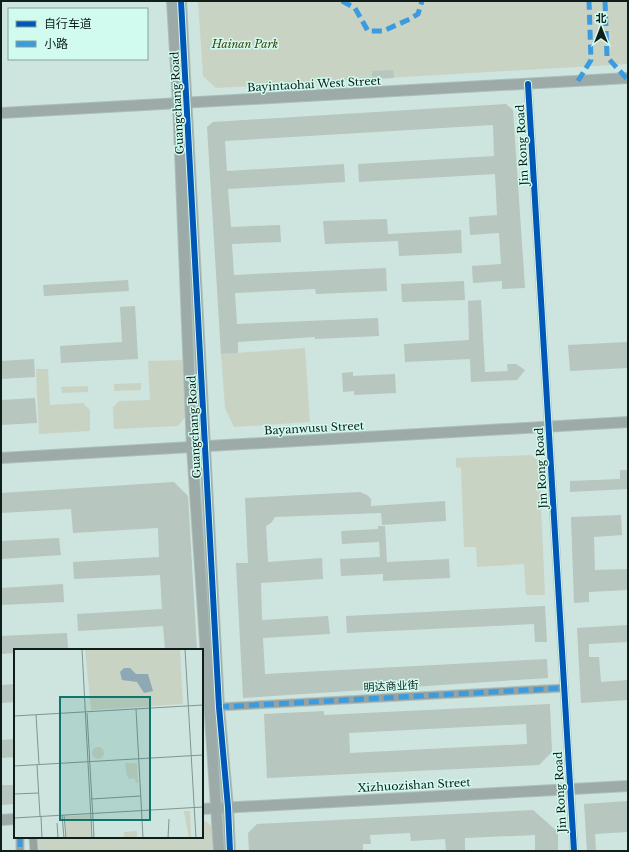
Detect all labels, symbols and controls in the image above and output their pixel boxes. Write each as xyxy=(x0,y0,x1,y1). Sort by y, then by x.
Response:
legend xyxy=(8,8,148,60)
north arrow xyxy=(581,8,621,48)
text: 北 xyxy=(596,11,607,25)
text: 自行车道 xyxy=(44,16,92,31)
text: 小路 xyxy=(44,36,68,51)
park label: Hainan Park xyxy=(211,37,279,51)
street label: Guangchang Road xyxy=(167,51,187,155)
street label: Bayintaohai West Street xyxy=(247,73,382,94)
street label: Jin Rong Road xyxy=(513,104,531,188)
street label: Guangchang Road xyxy=(184,375,204,479)
street label: Bayanwusu Street xyxy=(264,418,365,438)
street label: Jin Rong Road xyxy=(532,427,550,511)
inset map xyxy=(14,649,203,838)
street label: 明达商业街 xyxy=(363,678,419,694)
street label: Jin Rong Road xyxy=(551,751,569,835)
street label: Xizhuozishan Street xyxy=(357,775,472,795)

